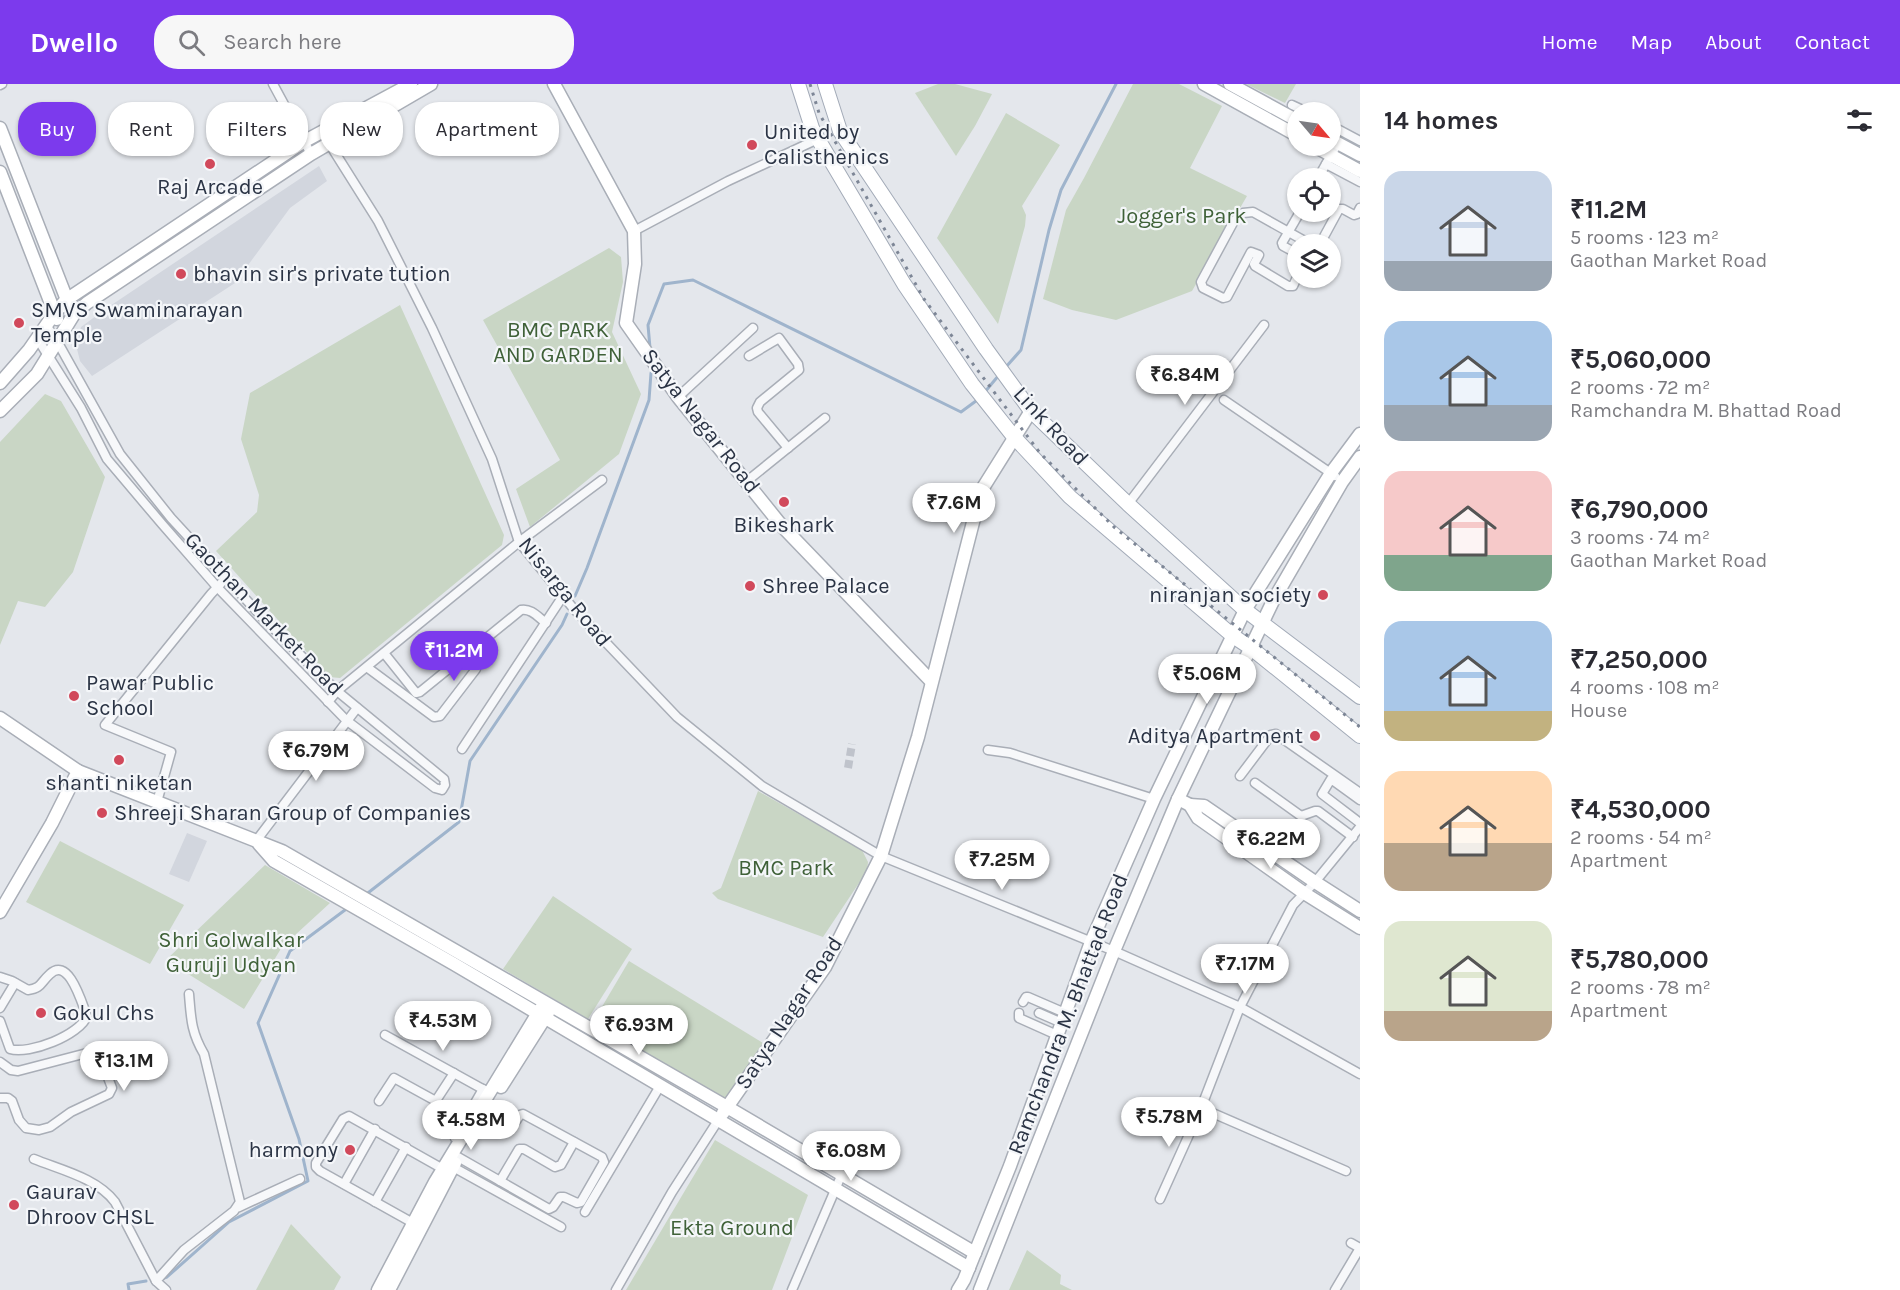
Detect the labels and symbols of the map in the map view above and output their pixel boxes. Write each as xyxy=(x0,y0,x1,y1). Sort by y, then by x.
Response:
north arrow xyxy=(1287,102,1341,156)
place label: United by Calisthenics xyxy=(764,119,889,170)
marker: United by Calisthenics xyxy=(745,138,759,152)
marker: Raj Arcade xyxy=(203,157,217,171)
place label: Raj Arcade xyxy=(157,174,263,200)
park label: Jogger's Park xyxy=(1117,203,1247,229)
place label: bhavin sir's private tution xyxy=(193,261,450,287)
marker: bhavin sir's private tution xyxy=(174,267,188,281)
place label: SMVS Swaminarayan Temple xyxy=(31,297,243,348)
marker: SMVS Swaminarayan Temple xyxy=(12,316,26,330)
park label: BMC PARK AND GARDEN xyxy=(493,317,623,368)
street label: Satya Nagar Road xyxy=(636,343,766,499)
pin: ₹6.84M xyxy=(1136,355,1234,406)
street label: Link Road xyxy=(1008,381,1094,471)
pin: ₹7.6M xyxy=(912,483,996,534)
marker: Bikeshark xyxy=(777,495,791,509)
place label: Bikeshark xyxy=(733,512,835,538)
street label: Gaothan Market Road xyxy=(179,527,349,701)
street label: Nisarga Road xyxy=(513,532,617,652)
place label: Shree Palace xyxy=(762,573,890,599)
marker: Shree Palace xyxy=(743,579,757,593)
place label: niranjan society xyxy=(1149,582,1311,608)
marker: niranjan society xyxy=(1316,588,1330,602)
pin: ₹11.2M xyxy=(405,631,503,682)
pin: ₹5.06M xyxy=(1158,654,1256,705)
place label: Pawar Public School xyxy=(86,670,214,721)
marker: Pawar Public School xyxy=(67,689,81,703)
place label: Aditya Apartment xyxy=(1128,723,1303,749)
marker: Aditya Apartment xyxy=(1308,729,1322,743)
pin: ₹6.79M xyxy=(267,731,365,782)
marker: shanti niketan xyxy=(112,753,126,767)
place label: shanti niketan xyxy=(45,770,193,796)
place label: Shreeji Sharan Group of Companies xyxy=(114,800,471,826)
marker: Shreeji Sharan Group of Companies xyxy=(95,806,109,820)
pin: ₹6.22M xyxy=(1222,819,1320,870)
pin: ₹7.25M xyxy=(953,840,1051,891)
park label: BMC Park xyxy=(738,855,834,881)
street label: Ramchandra M. Bhattad Road xyxy=(1002,870,1134,1158)
park label: Shri Golwalkar Guruji Udyan xyxy=(158,927,304,978)
street label: Satya Nagar Road xyxy=(730,932,848,1094)
pin: ₹7.17M xyxy=(1196,944,1294,995)
place label: Gokul Chs xyxy=(53,1000,155,1026)
pin: ₹4.53M xyxy=(394,1001,492,1052)
pin: ₹6.93M xyxy=(590,1005,688,1056)
marker: Gokul Chs xyxy=(34,1006,48,1020)
pin: ₹13.1M xyxy=(75,1041,173,1092)
pin: ₹5.78M xyxy=(1120,1097,1218,1148)
pin: ₹4.58M xyxy=(422,1100,520,1151)
pin: ₹6.08M xyxy=(802,1131,900,1182)
place label: harmony xyxy=(249,1137,338,1163)
marker: harmony xyxy=(343,1143,357,1157)
place label: Gaurav Dhroov CHSL xyxy=(26,1179,155,1230)
marker: Gaurav Dhroov CHSL xyxy=(7,1198,21,1212)
park label: Ekta Ground xyxy=(670,1215,794,1241)

